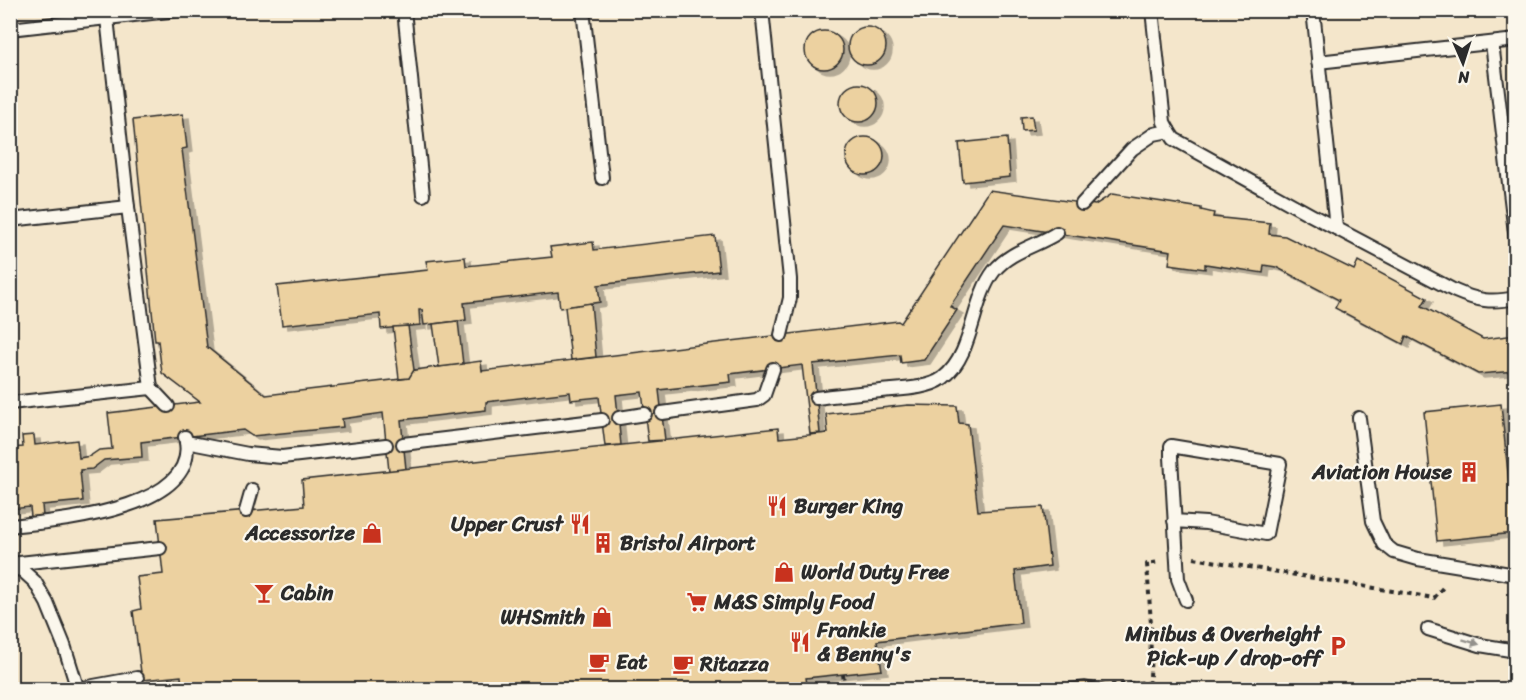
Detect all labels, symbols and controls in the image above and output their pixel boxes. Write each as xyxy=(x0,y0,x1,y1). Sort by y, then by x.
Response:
north arrow xyxy=(1433,33,1493,93)
text: N xyxy=(1457,63,1471,92)
place label: Aviation House xyxy=(1311,453,1452,491)
building icon: Aviation House xyxy=(1457,460,1481,484)
place label: Burger King xyxy=(794,487,903,525)
restaurant icon: Burger King xyxy=(765,494,789,518)
place label: Upper Crust xyxy=(451,505,565,543)
restaurant icon: Upper Crust xyxy=(568,512,592,536)
place label: Accessorize xyxy=(244,514,355,552)
shop icon: Accessorize xyxy=(360,521,384,545)
place label: Bristol Airport xyxy=(620,524,756,562)
building icon: Bristol Airport xyxy=(591,531,615,555)
place label: World Duty Free xyxy=(801,553,950,591)
shop icon: World Duty Free xyxy=(772,560,796,584)
place label: Cabin xyxy=(280,574,334,612)
bar icon: Cabin xyxy=(252,581,276,605)
place label: M&S Simply Food xyxy=(713,583,875,621)
supermarket icon: M&S Simply Food xyxy=(685,590,709,614)
place label: WHSmith xyxy=(501,598,585,636)
shop icon: WHSmith xyxy=(590,605,614,629)
place label: Frankie & Benny's xyxy=(816,611,912,673)
place label: Minibus & Overheight Pick-up / drop-off xyxy=(1124,615,1324,677)
restaurant icon: Frankie & Benny's xyxy=(788,630,812,654)
parking icon: Minibus & Overheight Pick-up / drop-off xyxy=(1326,634,1350,658)
one-way arrow xyxy=(1462,638,1480,647)
place label: Eat xyxy=(616,643,648,681)
place label: Ritazza xyxy=(699,645,769,683)
cafe icon: Eat xyxy=(587,650,611,674)
cafe icon: Ritazza xyxy=(671,652,695,676)

